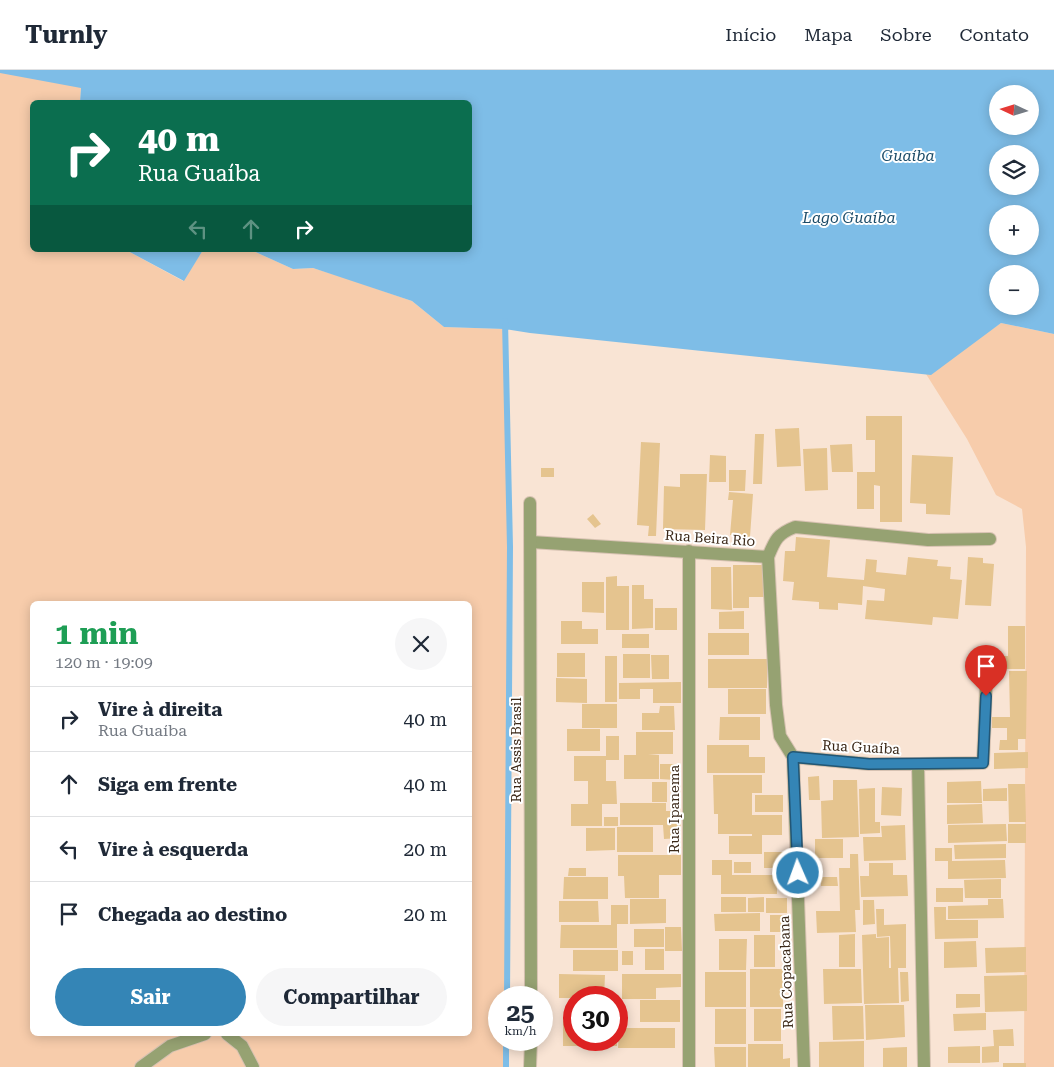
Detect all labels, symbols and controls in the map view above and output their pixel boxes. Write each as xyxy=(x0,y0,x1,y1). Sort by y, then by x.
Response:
text: Turnly xyxy=(25,21,108,49)
text: Início xyxy=(725,24,776,45)
text: Mapa xyxy=(804,24,852,45)
text: Sobre xyxy=(880,24,932,45)
text: Contato xyxy=(960,24,1029,45)
north arrow xyxy=(989,85,1039,135)
map controls xyxy=(989,85,1039,315)
text: 40 m xyxy=(138,119,220,160)
icon: right xyxy=(55,120,120,185)
button: layers xyxy=(989,145,1039,195)
water label: Guaíba xyxy=(881,147,935,165)
text: Rua Guaíba xyxy=(138,161,260,186)
button: + xyxy=(989,205,1039,255)
water label: Lago Guaíba xyxy=(802,209,895,227)
icon: left xyxy=(184,215,212,243)
icon: ahead xyxy=(237,215,265,243)
icon: right xyxy=(290,215,318,243)
button: − xyxy=(989,265,1039,315)
street label: Rua Beira Rio xyxy=(664,527,756,549)
text: 1 min xyxy=(55,616,138,651)
button: close xyxy=(395,618,447,670)
pin xyxy=(965,645,1007,696)
icon: arrive xyxy=(972,652,1000,680)
text: 120 m · 19:09 xyxy=(55,653,153,672)
street label: Rua Assis Brasil xyxy=(508,697,524,803)
text: Vire à direita xyxy=(98,698,222,721)
icon: right xyxy=(55,705,83,733)
text: 40 m xyxy=(404,708,447,731)
text: Rua Guaíba xyxy=(98,721,187,740)
street label: Rua Guaíba xyxy=(822,737,901,757)
street label: Rua Ipanema xyxy=(666,764,682,853)
icon: ahead xyxy=(55,770,83,798)
text: Siga em frente xyxy=(98,773,237,796)
text: 40 m xyxy=(404,773,447,796)
icon: left xyxy=(55,835,83,863)
text: Vire à esquerda xyxy=(98,838,248,861)
text: 20 m xyxy=(404,838,447,861)
position arrow xyxy=(771,846,823,898)
icon: arrive xyxy=(55,900,83,928)
text: Chegada ao destino xyxy=(98,903,287,926)
text: 20 m xyxy=(404,903,447,926)
street label: Rua Copacabana xyxy=(776,915,796,1029)
button: Sair xyxy=(55,968,246,1026)
button: Compartilhar xyxy=(256,968,447,1026)
speed limit sign: 30 xyxy=(563,986,628,1051)
text: 25 xyxy=(506,998,535,1027)
text: km/h xyxy=(504,1024,537,1038)

